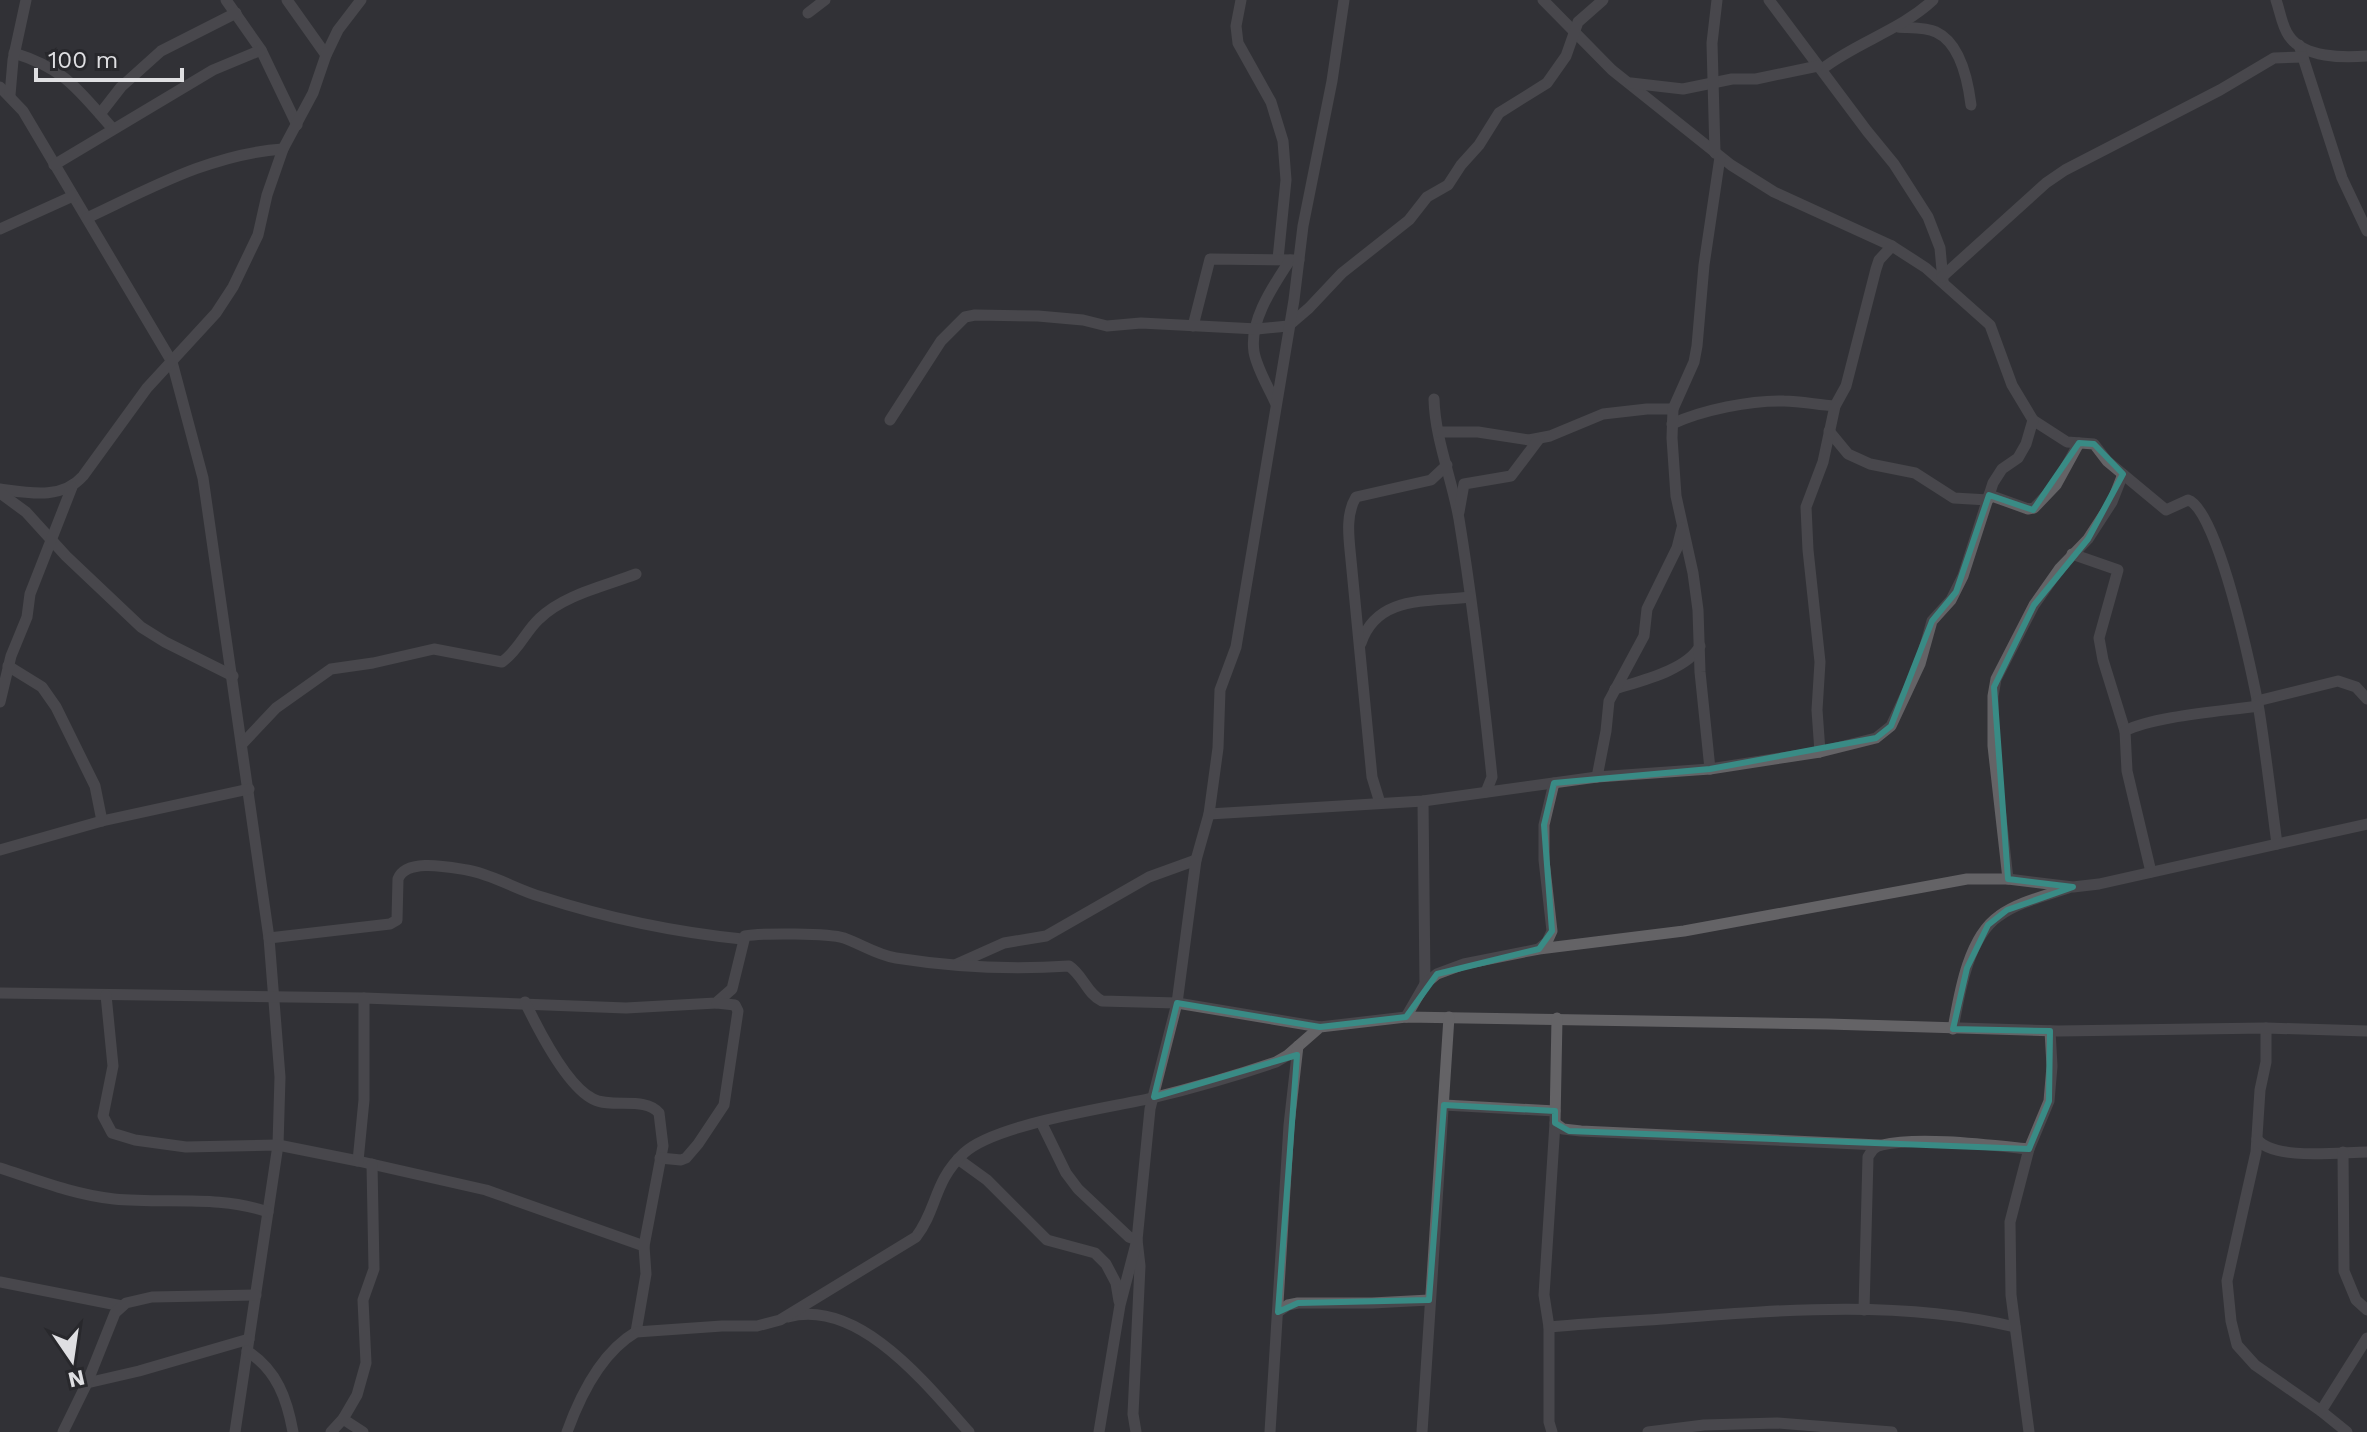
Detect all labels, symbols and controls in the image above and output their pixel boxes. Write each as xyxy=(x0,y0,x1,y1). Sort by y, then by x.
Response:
scale bar xyxy=(36,32,182,82)
text: 100 m xyxy=(48,46,118,74)
north arrow xyxy=(32,1320,112,1400)
text: N xyxy=(66,1365,87,1393)

